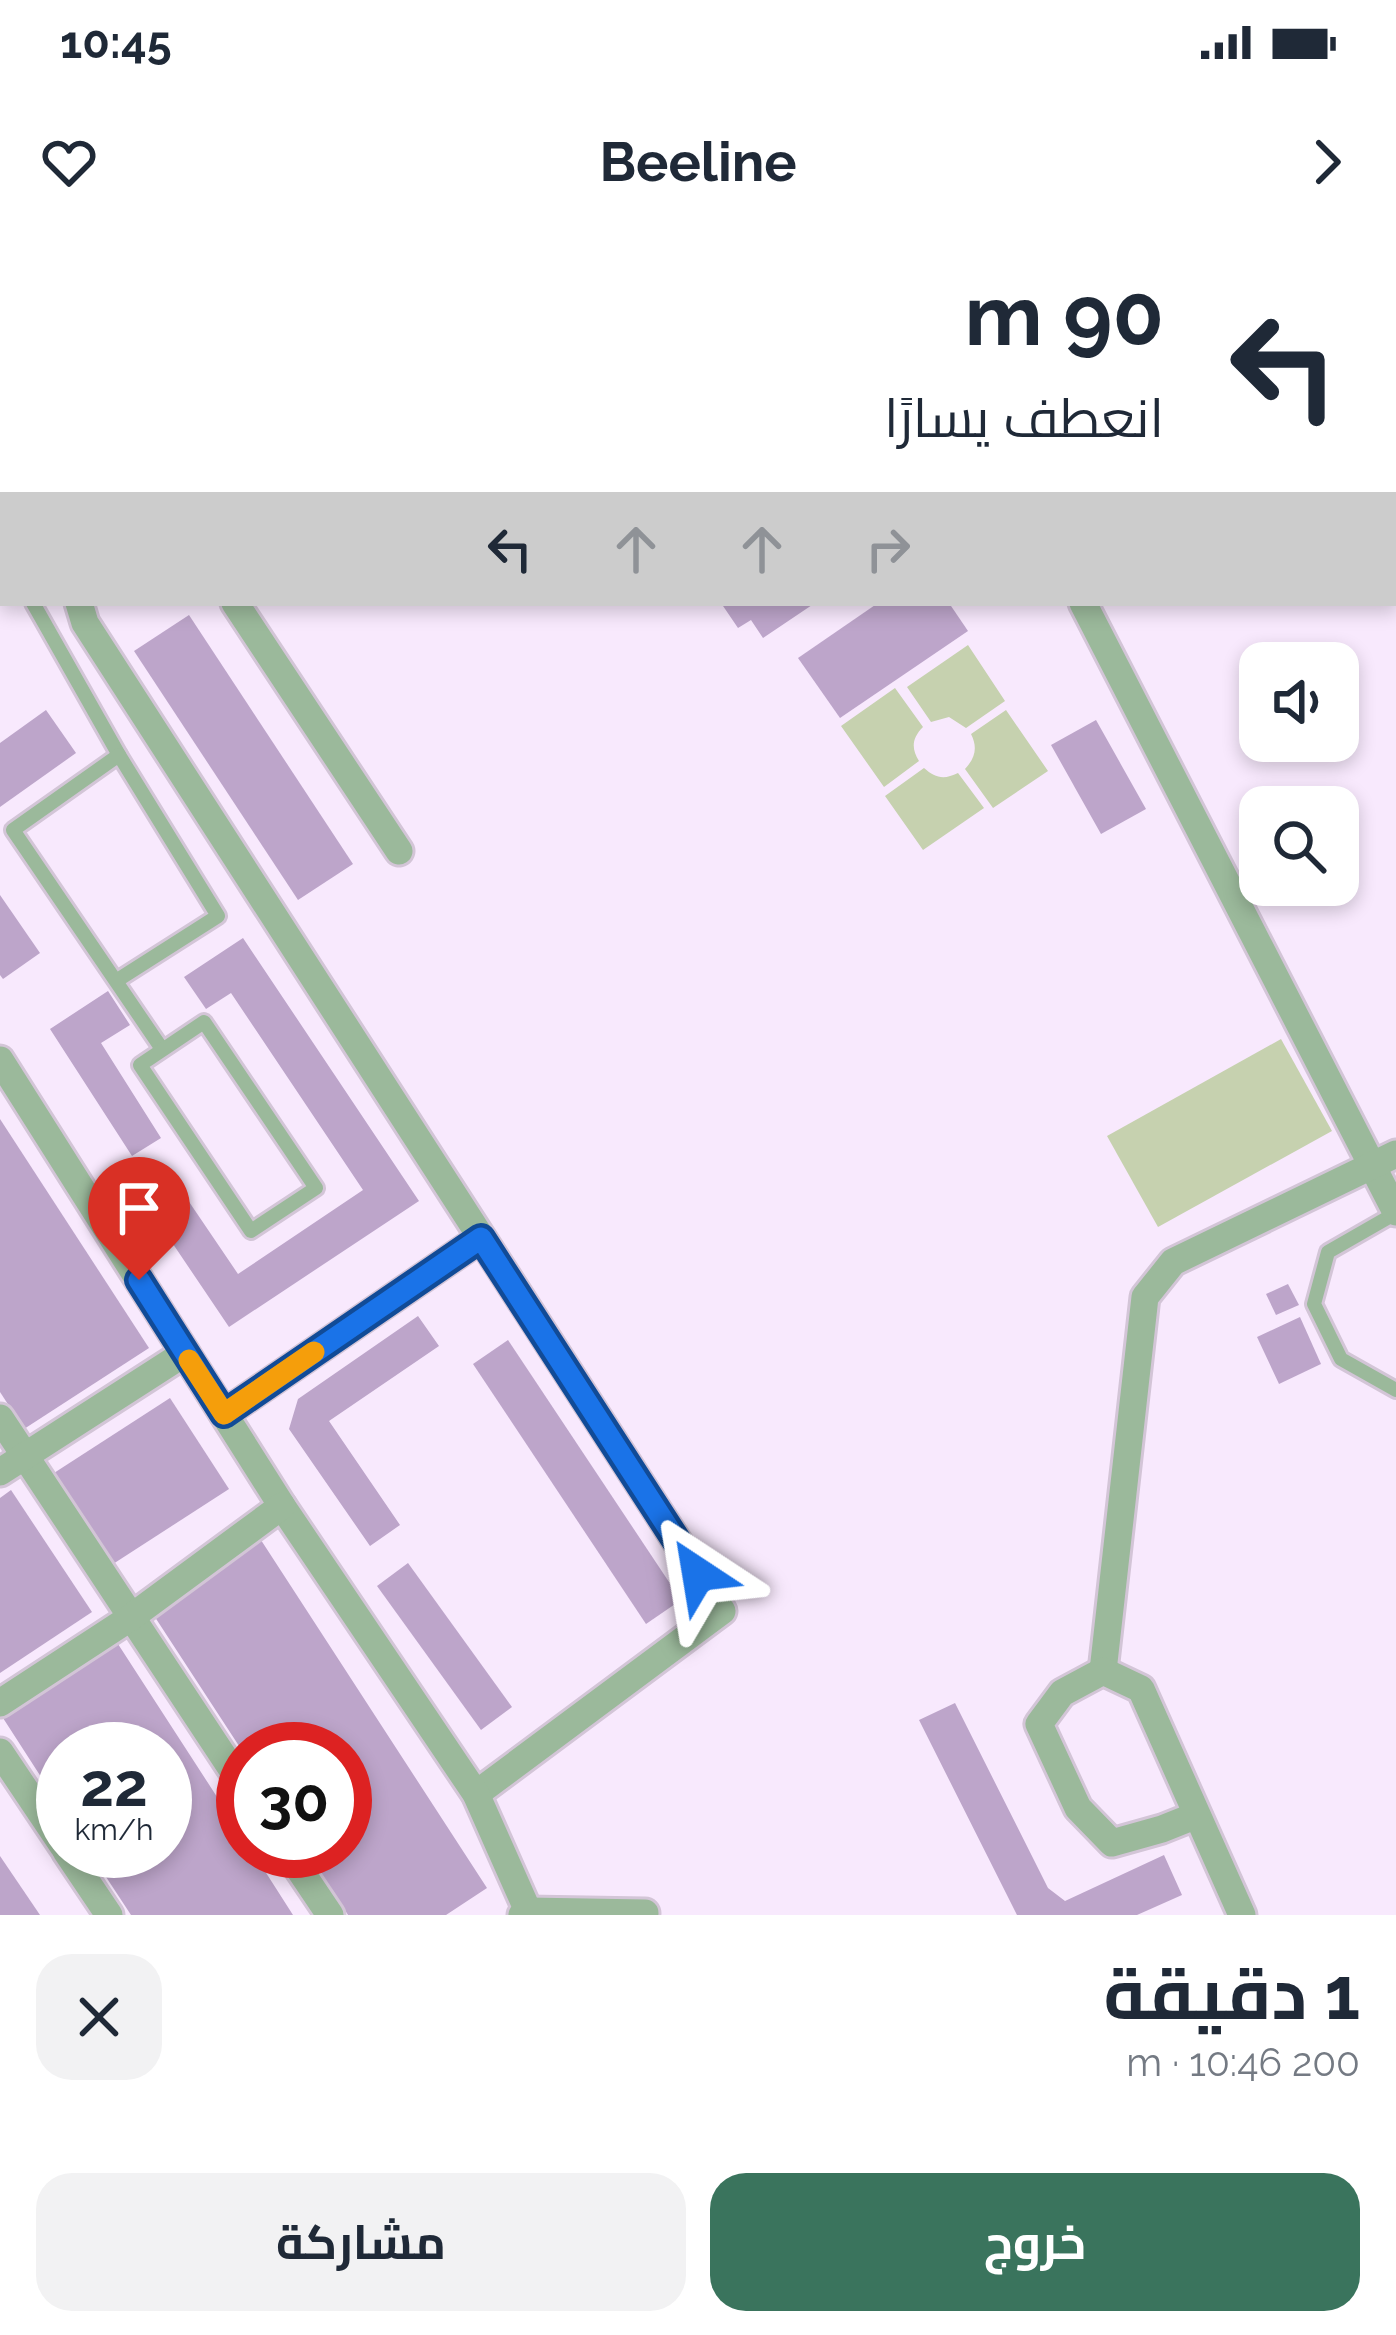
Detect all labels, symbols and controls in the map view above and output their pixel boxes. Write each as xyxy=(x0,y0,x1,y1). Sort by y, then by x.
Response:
text: 10:45 xyxy=(60,16,172,69)
icon: heart xyxy=(36,129,102,195)
icon: forward xyxy=(1294,129,1360,195)
text: Beeline xyxy=(599,130,797,194)
text: 90 m xyxy=(965,266,1164,365)
icon: left xyxy=(1206,288,1362,444)
text: انعطف يسارًا xyxy=(884,386,1164,450)
icon: left xyxy=(477,516,543,582)
icon: ahead xyxy=(603,516,669,582)
icon: ahead xyxy=(729,516,795,582)
icon: right xyxy=(855,516,921,582)
map controls xyxy=(1239,642,1359,906)
button: sound xyxy=(1239,642,1359,762)
button: search xyxy=(1239,786,1359,906)
pin xyxy=(88,1157,190,1280)
icon: arrive xyxy=(106,1175,172,1241)
position arrow xyxy=(635,1511,761,1637)
speed limit sign: 30 xyxy=(216,1722,372,1878)
text: 22 xyxy=(80,1750,148,1820)
text: km/h xyxy=(74,1812,154,1847)
text: 1 دقيقة xyxy=(1104,1951,1360,2036)
button: close xyxy=(36,1954,162,2080)
text: 200 m · 10:46 xyxy=(1126,2039,1360,2085)
button: مشاركة xyxy=(36,2173,686,2311)
button: خروج xyxy=(710,2173,1360,2311)

